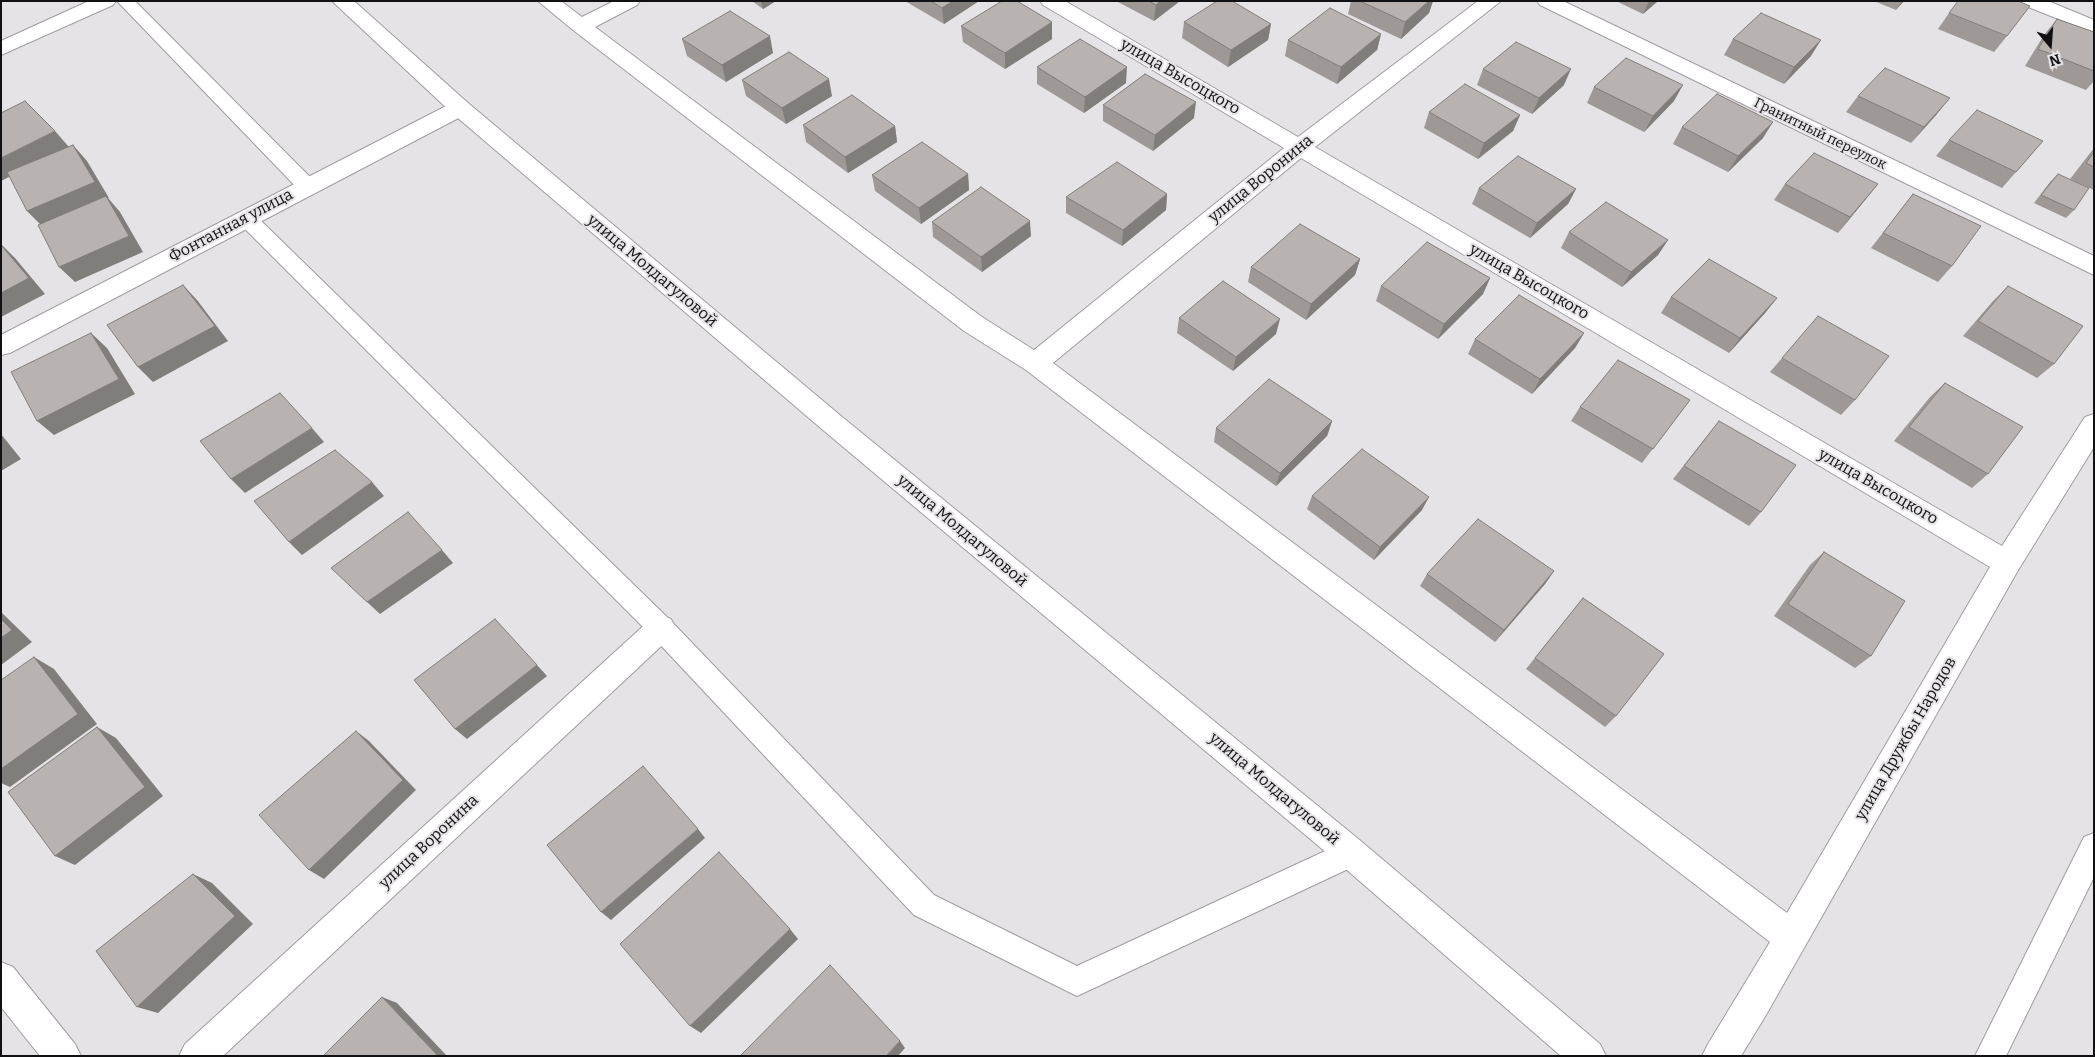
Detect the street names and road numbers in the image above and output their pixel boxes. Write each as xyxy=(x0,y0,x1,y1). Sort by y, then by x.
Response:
street label: улица Высоцкого xyxy=(1117,35,1243,119)
street label: Гранитный переулок xyxy=(1751,95,1889,173)
street label: улица Воронина xyxy=(1205,131,1317,227)
street label: Фонтанная улица xyxy=(166,185,296,267)
street label: улица Молдагуловой xyxy=(583,211,721,331)
street label: улица Высоцкого xyxy=(1466,240,1592,324)
street label: улица Высоцкого xyxy=(1815,445,1941,529)
street label: улица Молдагуловой xyxy=(893,471,1031,591)
street label: улица Дружбы Народов xyxy=(1851,654,1961,824)
street label: улица Молдагуловой xyxy=(1205,729,1343,849)
street label: улица Воронина xyxy=(375,791,483,893)

